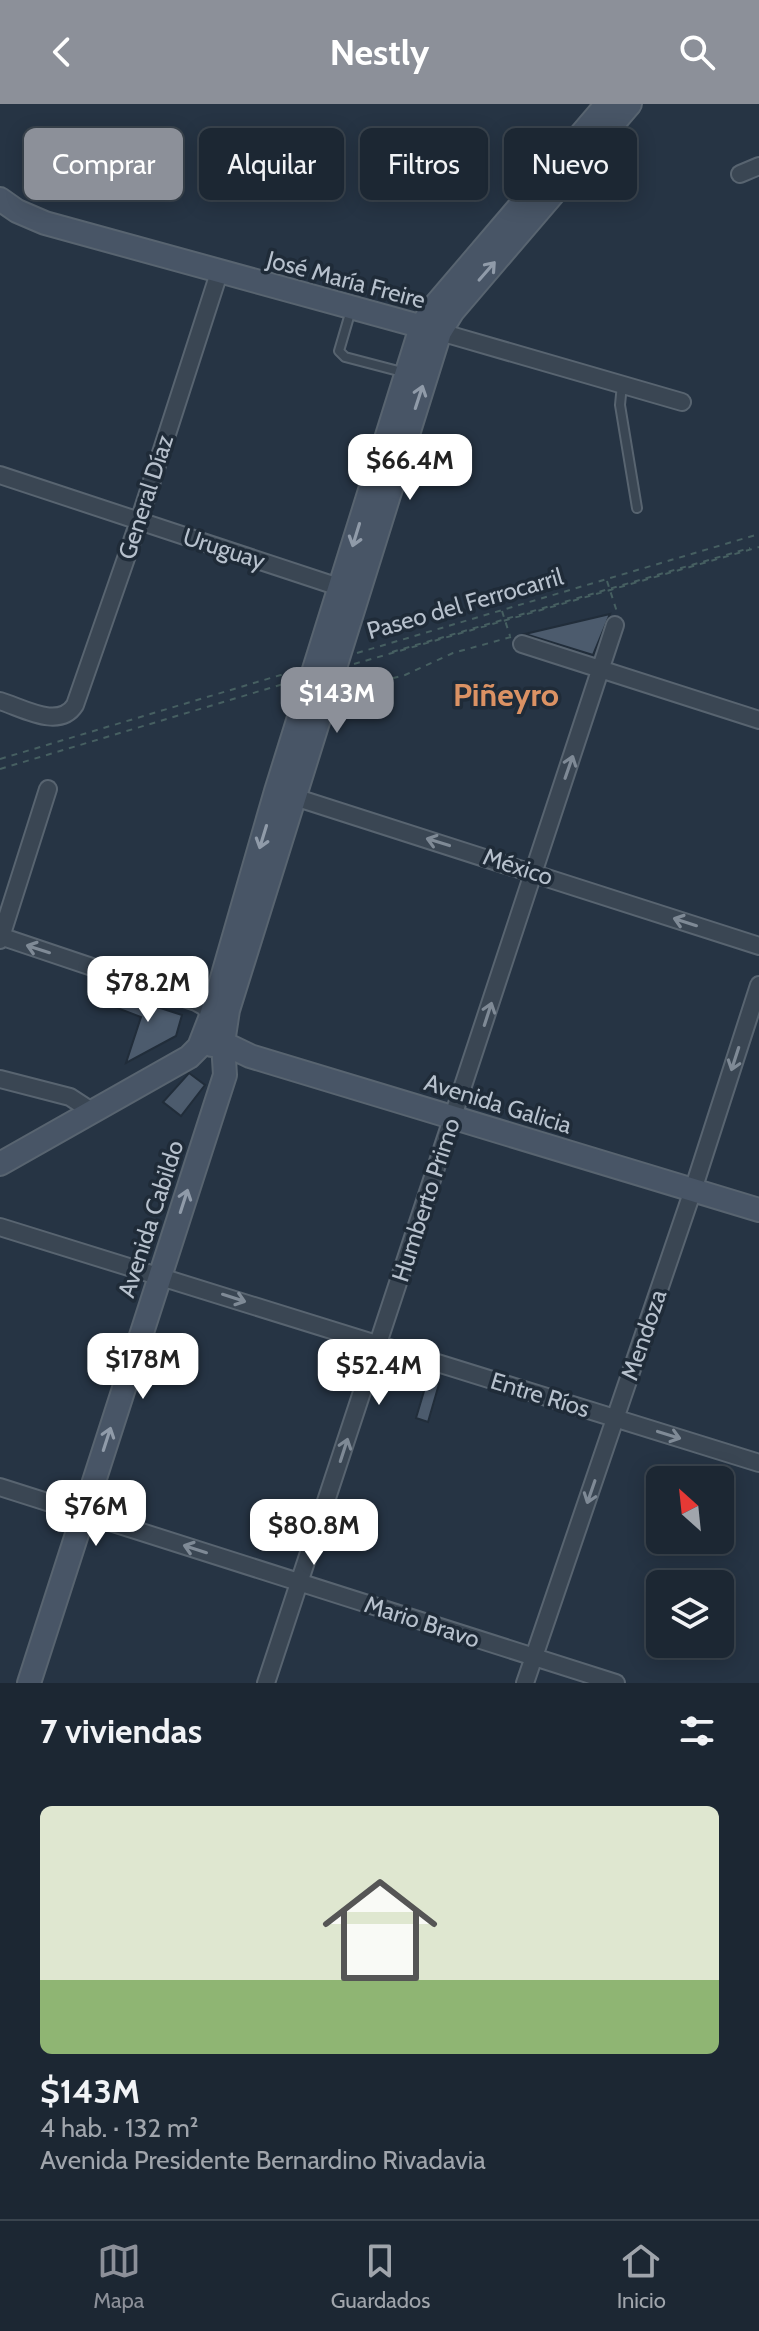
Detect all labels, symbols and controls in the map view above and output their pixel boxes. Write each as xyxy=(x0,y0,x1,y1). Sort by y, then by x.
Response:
icon: back xyxy=(40,30,84,74)
text: Nestly xyxy=(330,30,429,74)
icon: search xyxy=(675,30,719,74)
chip: Comprar xyxy=(24,128,183,200)
chip: Alquilar xyxy=(199,128,344,200)
chip: Filtros xyxy=(360,128,488,200)
chip: Nuevo xyxy=(504,128,637,200)
street label: José María Freire xyxy=(263,244,428,315)
one-way arrow xyxy=(478,261,496,281)
one-way arrow xyxy=(413,385,428,410)
street label: General Díaz xyxy=(112,431,179,563)
pin: $66.4M xyxy=(345,434,475,502)
text: $66.4M xyxy=(366,444,454,476)
street label: Uruguay xyxy=(179,522,269,575)
one-way arrow xyxy=(348,522,362,547)
street label: Paseo del Ferrocarril xyxy=(363,562,567,645)
pin: $143M xyxy=(281,667,393,735)
district label: Piñeyro xyxy=(453,675,559,714)
text: $143M xyxy=(299,677,375,709)
one-way arrow xyxy=(562,754,577,779)
one-way arrow xyxy=(255,823,270,849)
one-way arrow xyxy=(425,833,450,848)
street label: México xyxy=(480,842,557,891)
one-way arrow xyxy=(673,914,698,928)
one-way arrow xyxy=(25,940,50,955)
pin: $78.2M xyxy=(83,956,213,1024)
text: $78.2M xyxy=(105,966,191,998)
one-way arrow xyxy=(481,1001,496,1026)
one-way arrow xyxy=(727,1046,742,1071)
street label: Avenida Galicia xyxy=(421,1067,576,1140)
street label: Humberto Primo xyxy=(385,1114,466,1285)
street label: Avenida Cabildo xyxy=(111,1137,190,1301)
one-way arrow xyxy=(177,1188,192,1214)
street label: Mendoza xyxy=(615,1285,673,1384)
one-way arrow xyxy=(221,1292,246,1307)
pin: $178M xyxy=(87,1333,199,1401)
pin: $52.4M xyxy=(314,1339,444,1407)
text: $178M xyxy=(105,1343,181,1375)
text: $52.4M xyxy=(336,1349,422,1381)
street label: Entre Ríos xyxy=(487,1366,593,1423)
one-way arrow xyxy=(100,1427,115,1453)
one-way arrow xyxy=(656,1429,681,1443)
one-way arrow xyxy=(338,1437,353,1462)
north arrow xyxy=(646,1466,734,1554)
map controls xyxy=(646,1466,734,1658)
one-way arrow xyxy=(582,1479,597,1504)
pin: $76M xyxy=(49,1480,143,1548)
text: $76M xyxy=(64,1490,128,1522)
pin: $80.8M xyxy=(249,1499,379,1567)
text: $80.8M xyxy=(268,1509,360,1541)
one-way arrow xyxy=(182,1541,207,1556)
button: layers xyxy=(646,1570,734,1658)
street label: Mario Bravo xyxy=(361,1589,484,1654)
icon: filters xyxy=(675,1709,719,1753)
text: 7 viviendas xyxy=(40,1710,202,1752)
icon: home xyxy=(308,1858,452,2002)
text: $143M xyxy=(40,2070,140,2112)
text: 4 hab. · 132 m² xyxy=(40,2112,198,2144)
text: Avenida Presidente Bernardino Rivadavia xyxy=(40,2144,486,2176)
tab: Mapa xyxy=(93,2239,144,2314)
tab: Guardados xyxy=(331,2239,430,2314)
tab: Inicio xyxy=(617,2239,666,2314)

